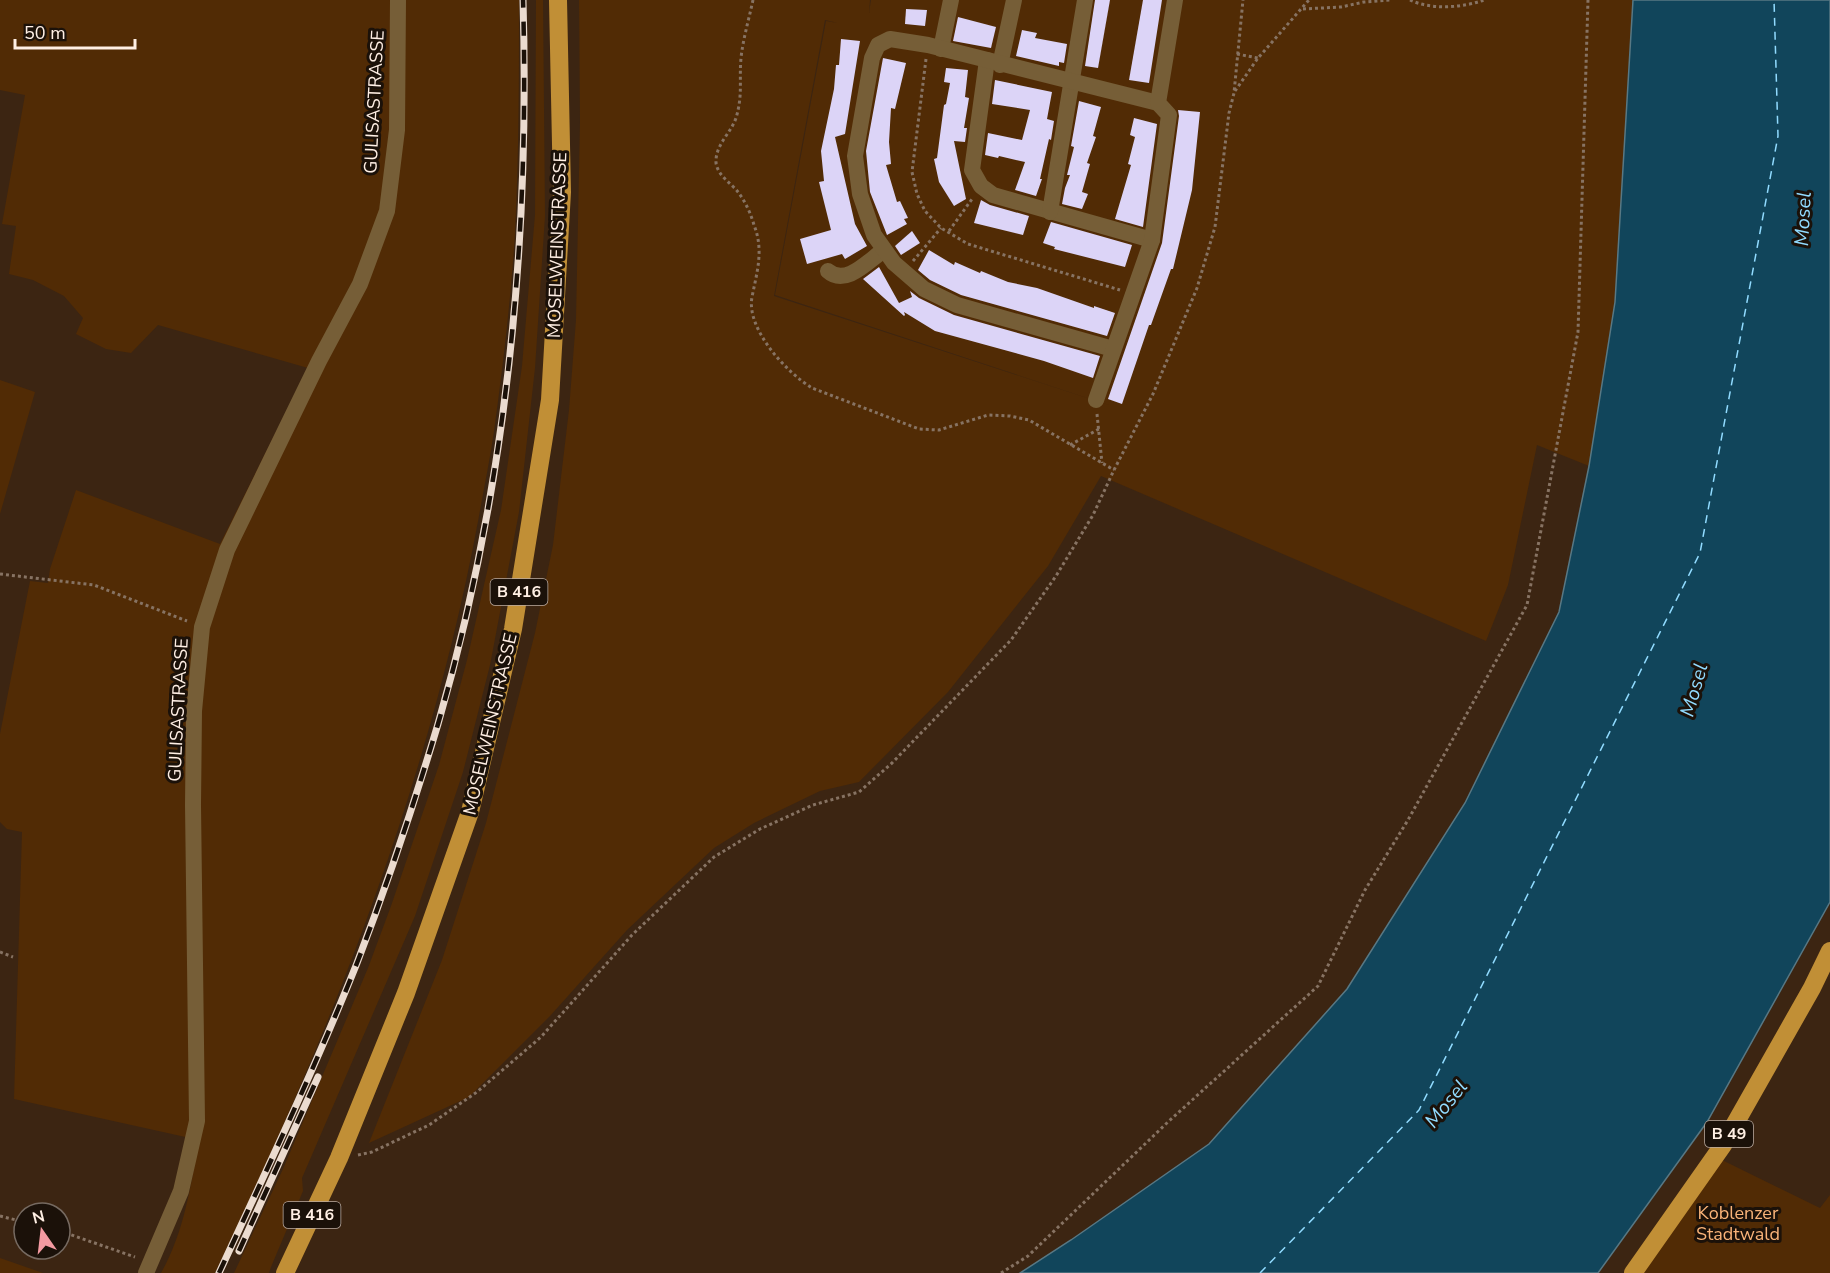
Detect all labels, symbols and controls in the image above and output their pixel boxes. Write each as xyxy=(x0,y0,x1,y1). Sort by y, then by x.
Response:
scale bar xyxy=(15,12,135,50)
text: 50 m xyxy=(24,21,66,45)
street label: GULISASTRASSE xyxy=(358,30,390,174)
street label: MOSELWEINSTRASSE xyxy=(542,152,572,338)
water label: Mosel xyxy=(1788,191,1818,247)
road number: B 416 xyxy=(490,579,548,605)
street label: MOSELWEINSTRASSE xyxy=(457,631,523,817)
street label: GULISASTRASSE xyxy=(162,638,194,782)
water label: Mosel xyxy=(1674,660,1714,720)
water label: Mosel xyxy=(1418,1074,1474,1134)
road number: B 49 xyxy=(1705,1121,1753,1147)
north arrow xyxy=(12,1201,72,1261)
park label: Koblenzer Stadtwald xyxy=(1696,1201,1780,1246)
road number: B 416 xyxy=(284,1202,340,1228)
text: N xyxy=(30,1205,47,1230)

